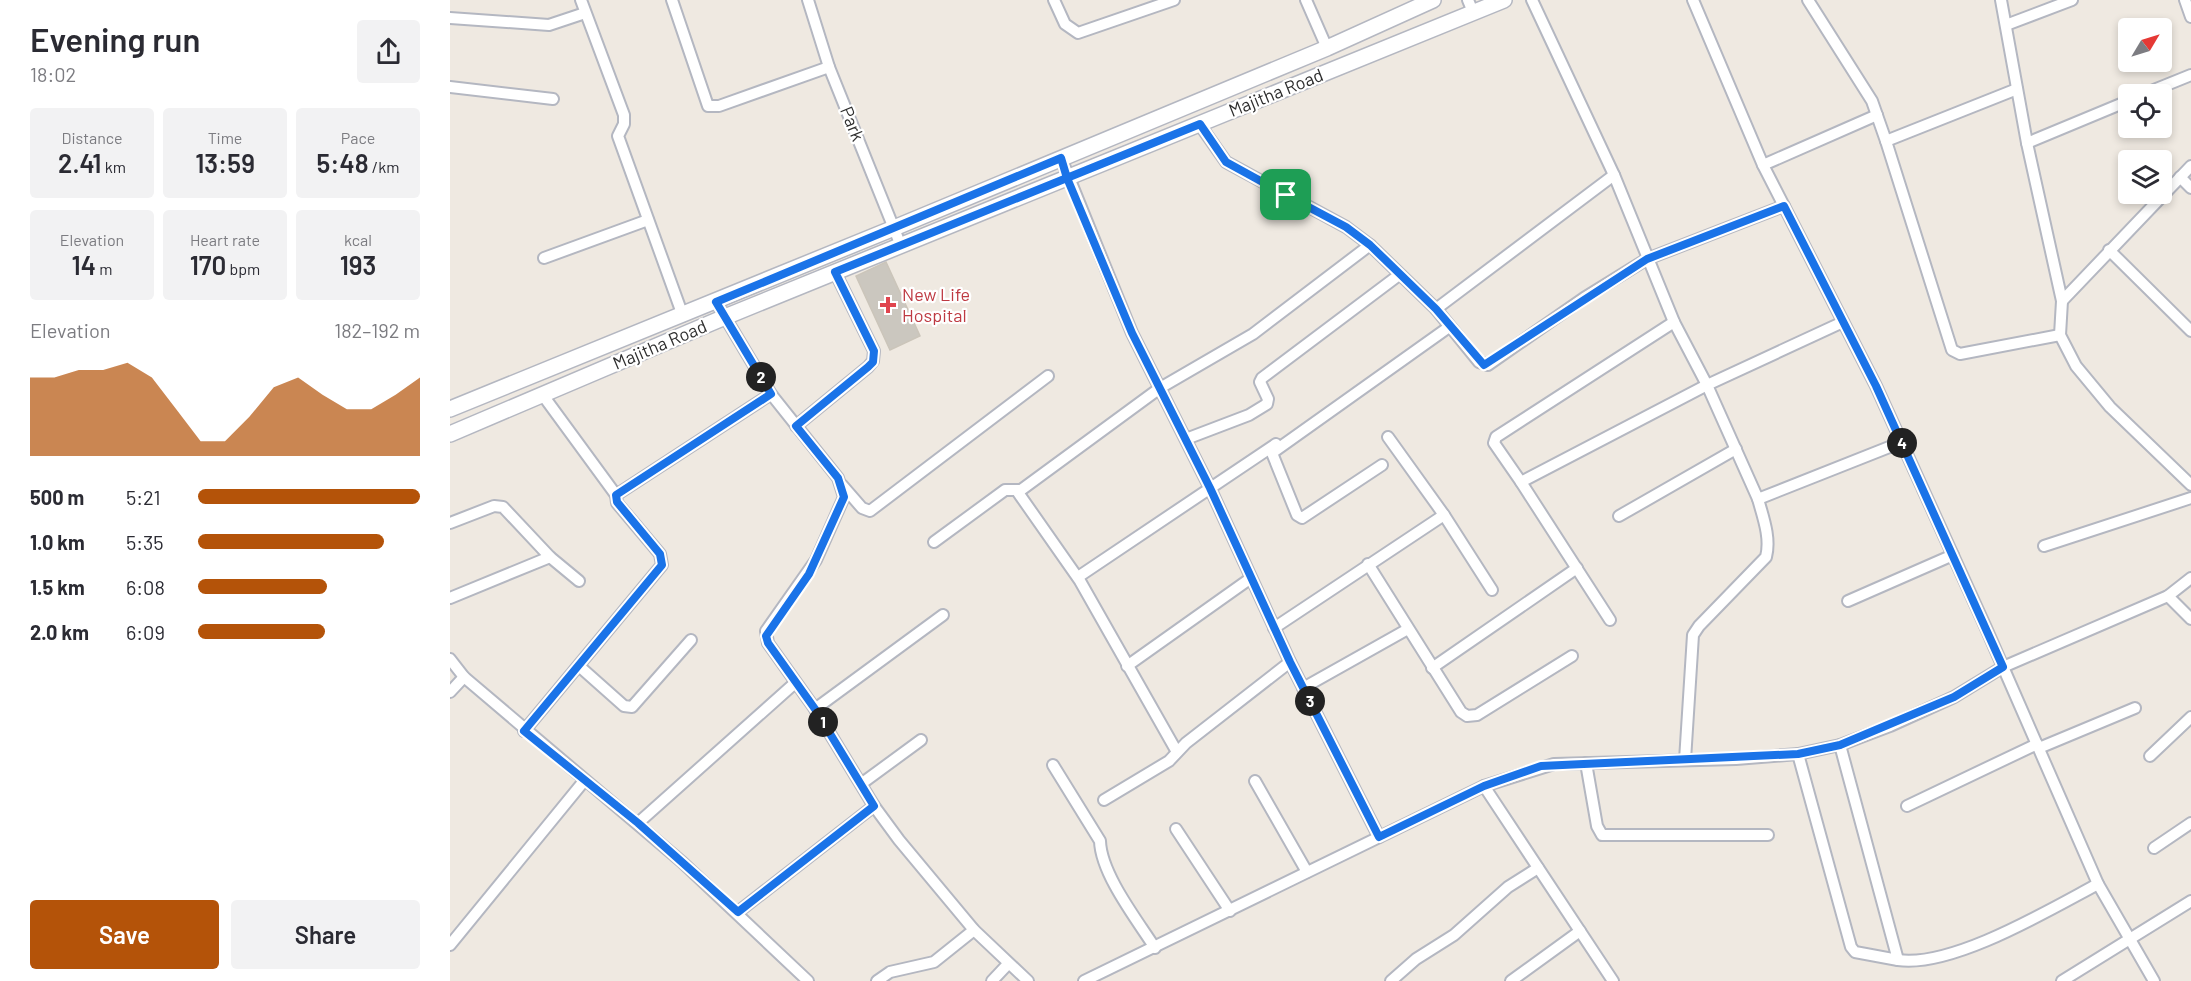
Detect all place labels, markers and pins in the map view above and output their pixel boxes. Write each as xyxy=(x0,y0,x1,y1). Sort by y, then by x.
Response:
pin xyxy=(1260,169,1311,220)
place label: New Life Hospital xyxy=(902,283,970,326)
marker: New Life Hospital xyxy=(879,296,897,314)
pin: 2 xyxy=(746,362,776,392)
pin: 4 xyxy=(1887,428,1917,458)
pin: 3 xyxy=(1295,686,1325,716)
pin: 1 xyxy=(808,707,838,737)

